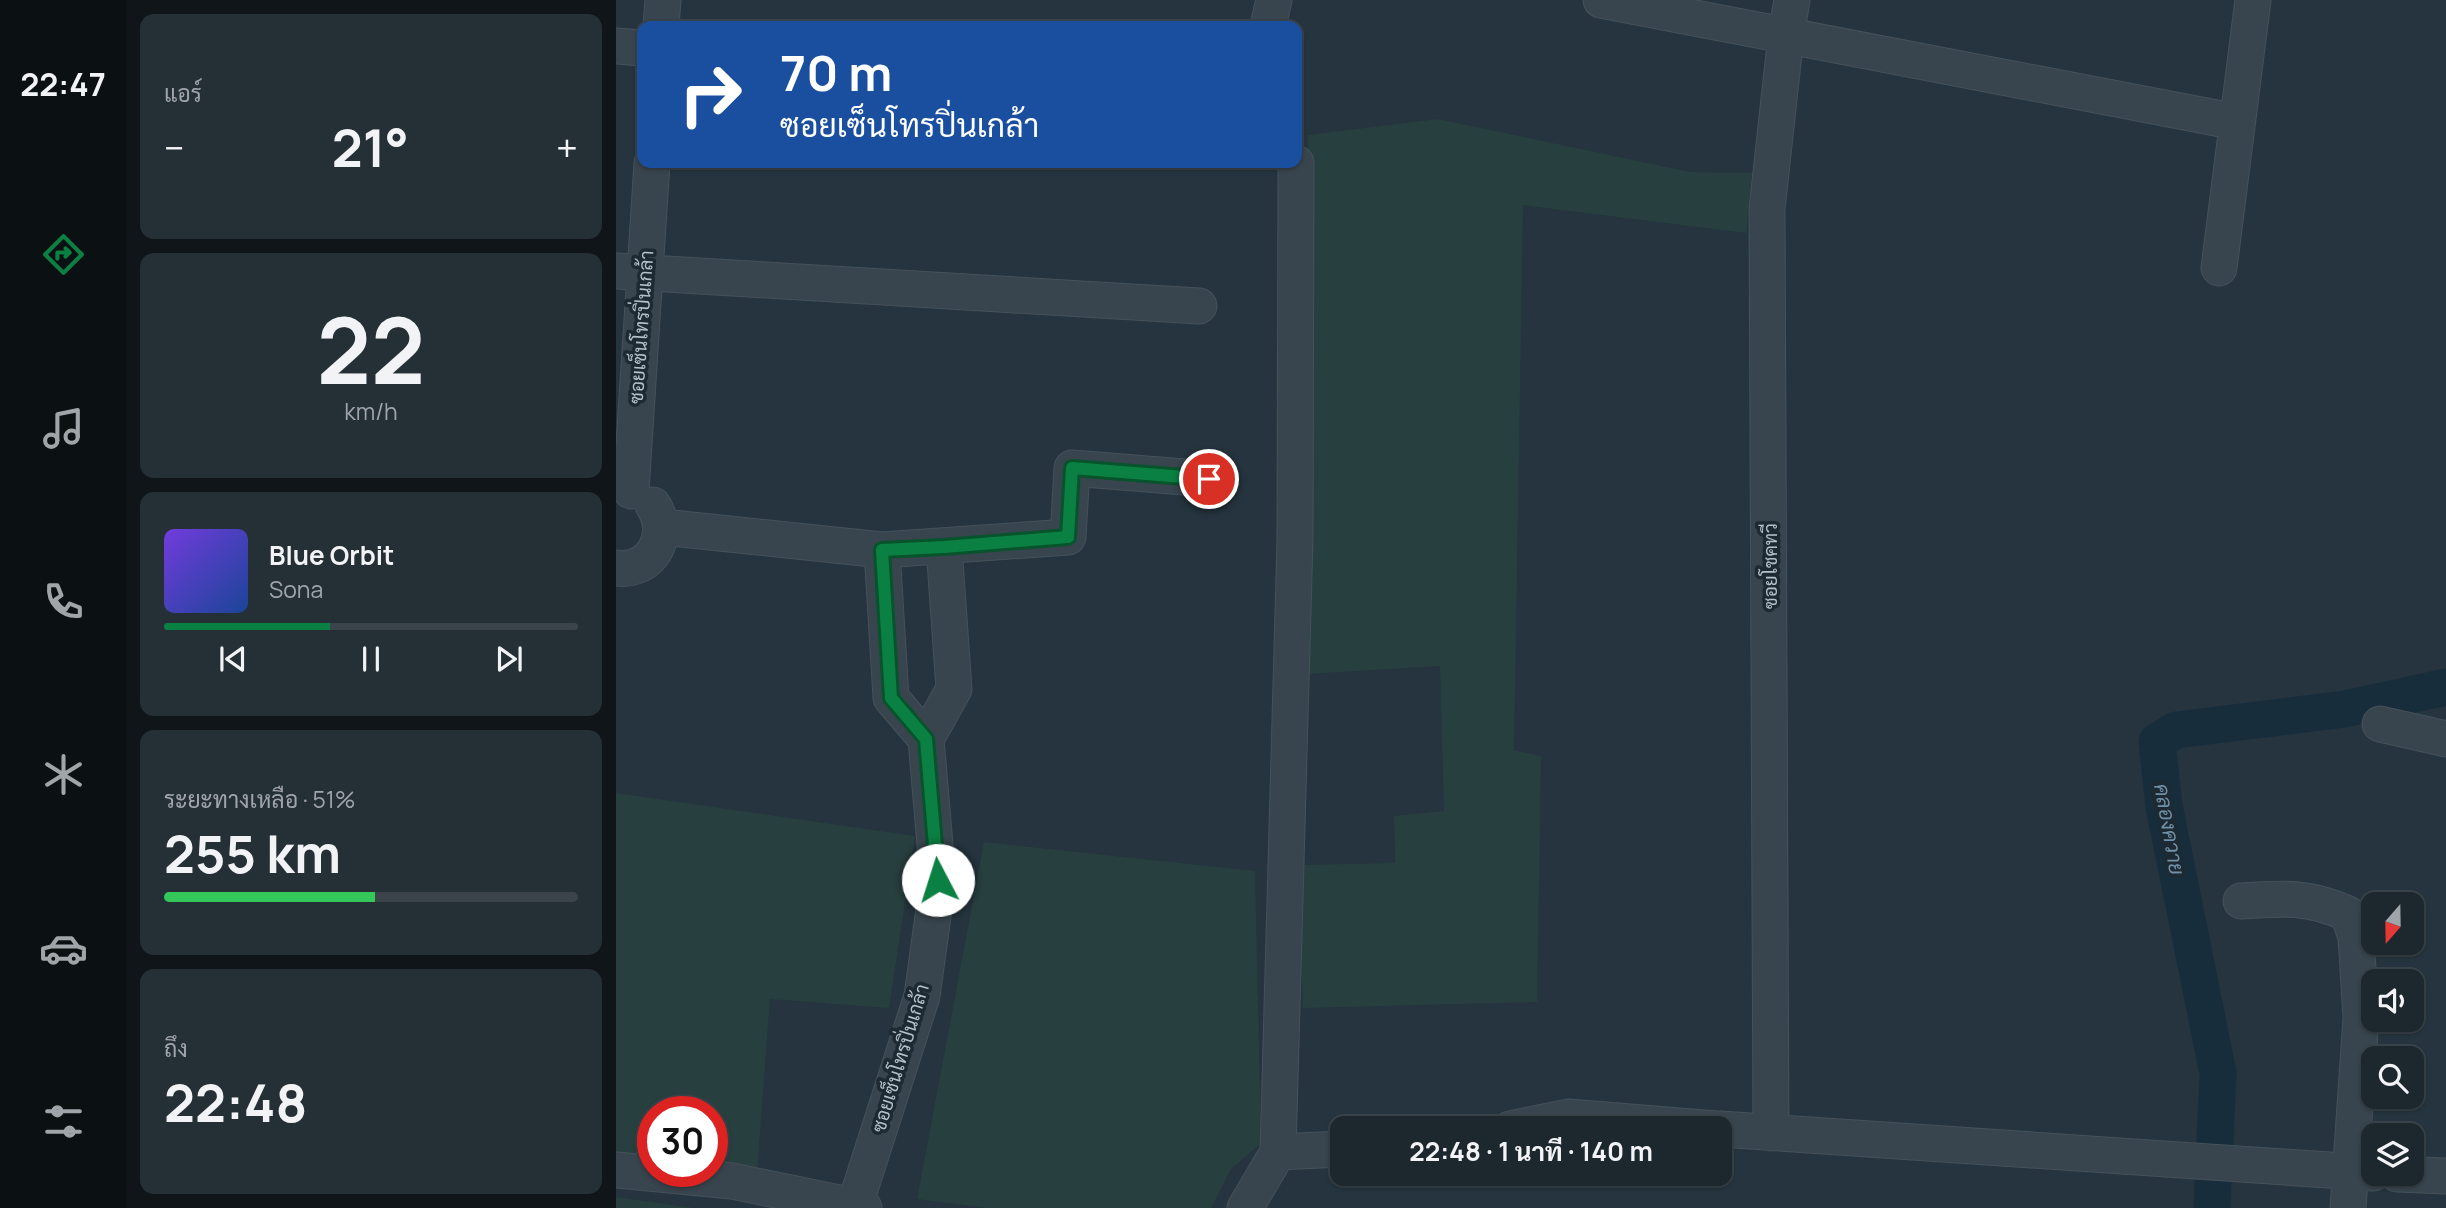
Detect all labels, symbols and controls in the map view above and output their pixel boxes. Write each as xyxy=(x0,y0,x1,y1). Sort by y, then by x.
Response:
text: 70 m xyxy=(780,39,892,106)
icon: right xyxy=(665,49,756,140)
text: 22:47 xyxy=(20,62,106,106)
text: แอร์ xyxy=(164,77,202,109)
text: ซอยเซ็นโทรปิ่นเกล้า xyxy=(780,103,1039,147)
text: 21° xyxy=(332,112,409,183)
text: − xyxy=(164,121,185,173)
text: + xyxy=(556,121,578,173)
icon: directions xyxy=(39,230,88,279)
street label: ซอยเซ็นโทรปิ่นเกล้า xyxy=(620,249,659,405)
text: 22 xyxy=(317,287,425,411)
text: km/h xyxy=(344,395,398,427)
icon: music xyxy=(39,404,88,453)
pin xyxy=(1179,449,1239,509)
icon: arrive xyxy=(1190,460,1228,498)
street label: ซอยโชคทวี xyxy=(1757,523,1783,609)
text: Blue Orbit xyxy=(269,537,394,573)
text: Sona xyxy=(269,573,323,605)
icon: phone xyxy=(39,577,88,626)
icon: previous xyxy=(214,640,252,678)
icon: pause xyxy=(352,640,390,678)
icon: next xyxy=(490,640,528,678)
icon: climate xyxy=(39,750,88,799)
water label: คลองควาย xyxy=(2148,781,2192,877)
text: ระยะทางเหลือ · 51% xyxy=(164,783,356,815)
text: 255 km xyxy=(164,818,341,889)
position arrow xyxy=(901,843,975,917)
north arrow xyxy=(2361,892,2424,956)
map controls xyxy=(2361,892,2424,1186)
icon: car xyxy=(39,924,88,973)
button: sound xyxy=(2361,969,2424,1032)
street label: ซอยเซ็นโทรปิ่นเกล้า xyxy=(862,980,935,1135)
text: ถึง xyxy=(164,1032,188,1064)
button: search xyxy=(2361,1046,2424,1109)
text: 22:48 xyxy=(164,1067,307,1138)
speed limit sign: 30 xyxy=(637,1096,728,1187)
icon: filters xyxy=(39,1097,88,1146)
button: layers xyxy=(2361,1123,2424,1186)
text: 22:48 · 1 นาที · 140 m xyxy=(1409,1133,1653,1169)

